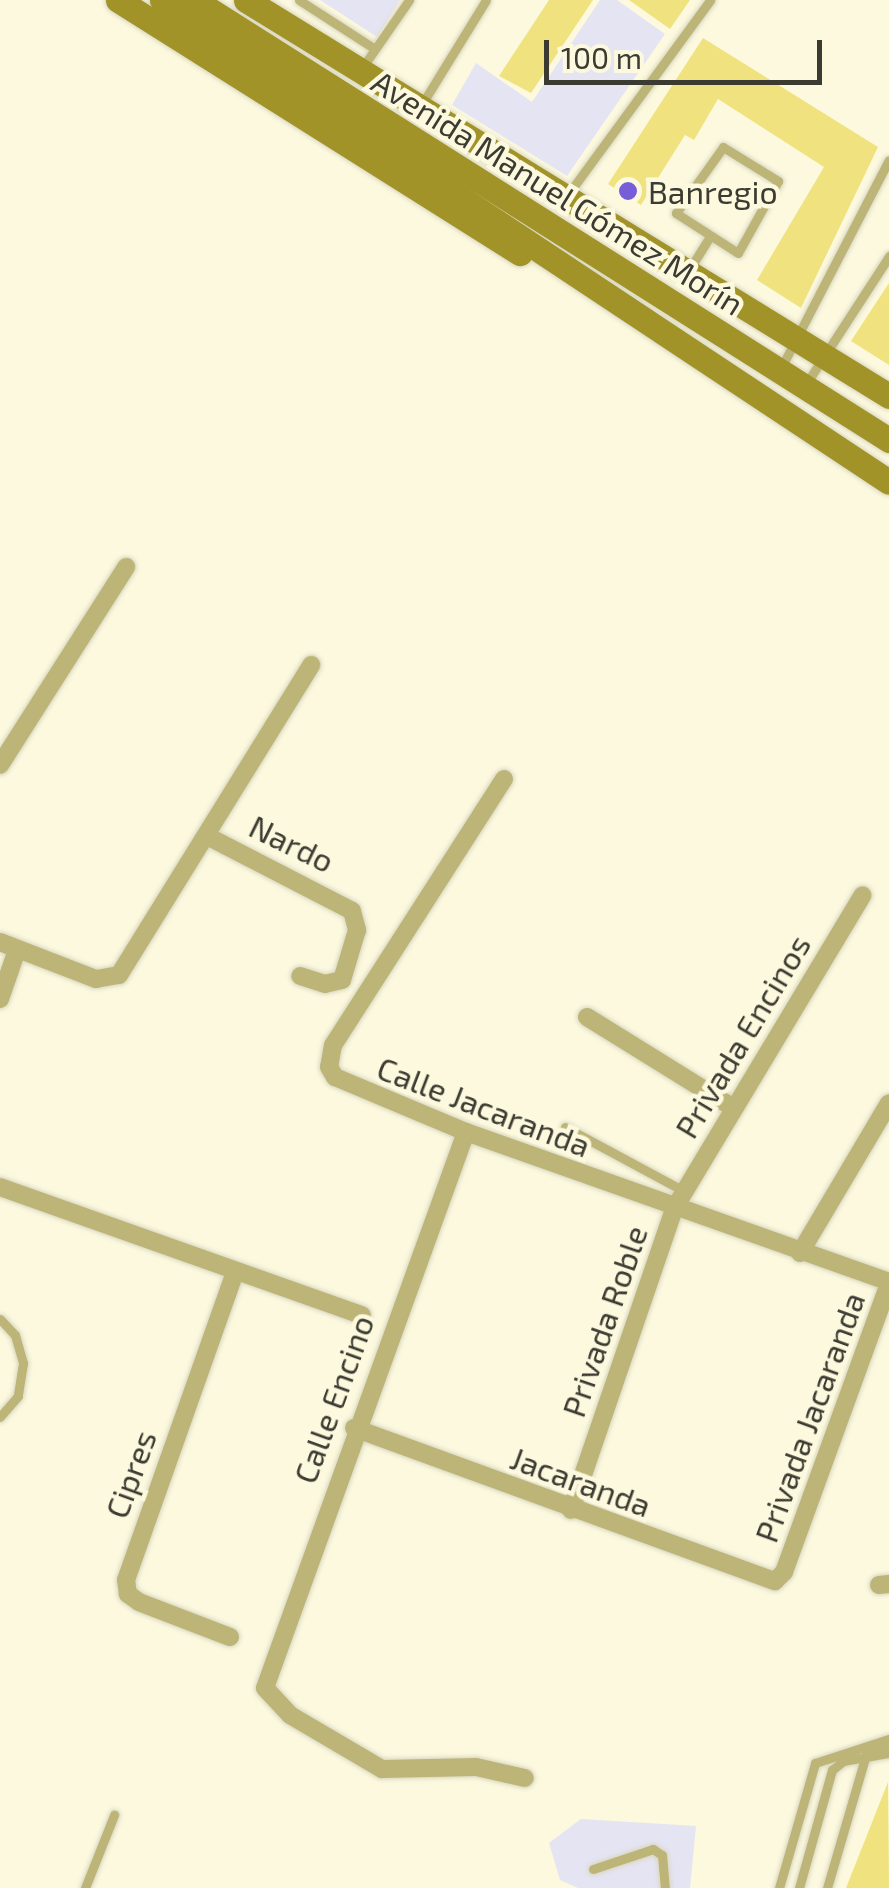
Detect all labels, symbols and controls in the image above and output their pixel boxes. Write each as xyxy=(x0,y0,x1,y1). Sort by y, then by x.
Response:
scale bar xyxy=(549,20,826,82)
text: 100 m xyxy=(561,39,642,75)
street label: Avenida Manuel Gómez Morín xyxy=(365,61,751,323)
place label: Banregio xyxy=(648,172,778,210)
marker: Banregio xyxy=(617,180,639,202)
street label: Nardo xyxy=(244,806,340,880)
street label: Privada Encinos xyxy=(666,927,818,1145)
street label: Calle Jacaranda xyxy=(372,1048,596,1164)
street label: Privada Roble xyxy=(553,1220,655,1422)
street label: Privada Jacaranda xyxy=(746,1287,872,1547)
street label: Calle Encino xyxy=(285,1310,381,1488)
street label: Cipres xyxy=(96,1425,164,1523)
street label: Jacaranda xyxy=(506,1438,656,1524)

